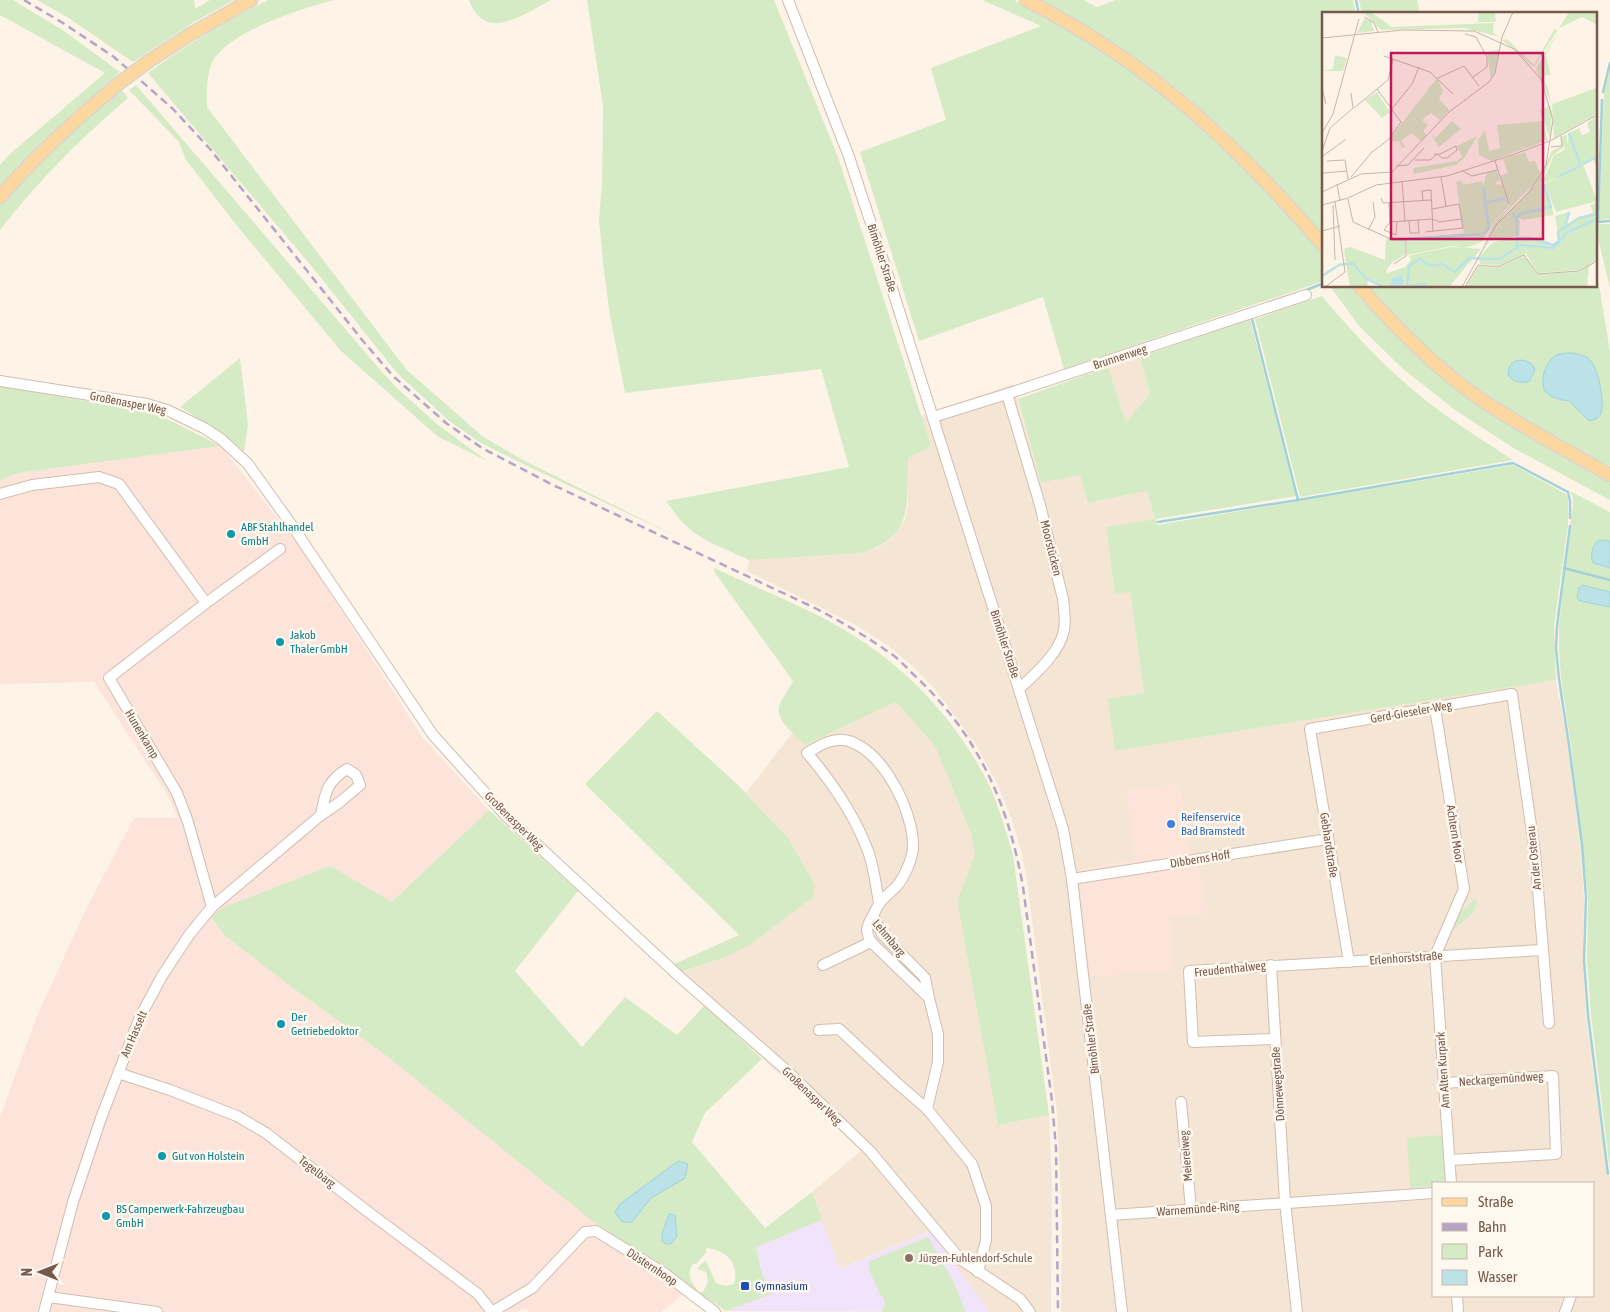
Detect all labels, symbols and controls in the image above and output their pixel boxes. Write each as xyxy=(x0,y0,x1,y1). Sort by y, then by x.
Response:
inset map xyxy=(1322,12,1598,288)
street label: Bimöhler Straße xyxy=(864,222,900,294)
street label: Brunnenweg xyxy=(1091,341,1149,372)
street label: Großenasper Weg xyxy=(89,389,168,417)
street label: Moorstücken xyxy=(1037,519,1065,577)
place label: ABF Stahlhandel GmbH xyxy=(241,520,314,548)
marker: ABF Stahlhandel GmbH xyxy=(225,528,237,540)
street label: Bimöhler Straße xyxy=(987,608,1023,680)
place label: Jakob Thaler GmbH xyxy=(290,628,348,656)
marker: Jakob Thaler GmbH xyxy=(274,636,286,648)
street label: Gerd-Gieseler-Weg xyxy=(1369,698,1454,726)
street label: Hunenkamp xyxy=(122,707,162,761)
street label: Großenasper Weg xyxy=(482,789,547,854)
street label: Achtern Moor xyxy=(1443,804,1467,865)
place label: Reifenservice Bad Bramstedt xyxy=(1181,810,1245,838)
street label: Gebhardstraße xyxy=(1317,811,1341,879)
marker: Reifenservice Bad Bramstedt xyxy=(1165,818,1177,830)
street label: An der Osterau xyxy=(1524,825,1544,891)
street label: Dibberns Hoff xyxy=(1169,847,1232,871)
street label: Lehmbarg xyxy=(869,917,909,960)
street label: Erlenhorststraße xyxy=(1369,948,1443,968)
street label: Freudenthalweg xyxy=(1194,958,1267,980)
street label: Bimöhler Straße xyxy=(1080,1003,1102,1075)
street label: Am Hasselt xyxy=(118,1008,150,1059)
place label: Der Getriebedoktor xyxy=(291,1010,359,1038)
marker: Der Getriebedoktor xyxy=(275,1018,287,1030)
street label: Am Alten Kurpark xyxy=(1433,1031,1453,1109)
street label: Dönnewegstraße xyxy=(1268,1046,1288,1122)
street label: Großenasper Weg xyxy=(779,1064,845,1129)
street label: Neckargemündweg xyxy=(1458,1069,1545,1089)
street label: Meiereiweg xyxy=(1177,1129,1195,1182)
place label: Gut von Holstein xyxy=(172,1149,245,1163)
marker: Gut von Holstein xyxy=(156,1150,168,1162)
street label: Tegelbarg xyxy=(296,1153,339,1191)
legend xyxy=(1432,1182,1595,1297)
text: Straße xyxy=(1478,1193,1514,1210)
street label: Warnemünde-Ring xyxy=(1156,1199,1241,1219)
place label: BS Camperwerk-Fahrzeugbau GmbH xyxy=(116,1202,244,1230)
marker: BS Camperwerk-Fahrzeugbau GmbH xyxy=(100,1210,112,1222)
text: Bahn xyxy=(1478,1218,1507,1235)
text: Park xyxy=(1478,1243,1503,1260)
street label: Düsternhoop xyxy=(624,1245,680,1289)
north arrow xyxy=(15,1247,65,1297)
place label: Jürgen-Fuhlendorf-Schule xyxy=(919,1251,1032,1265)
marker: Jürgen-Fuhlendorf-Schule xyxy=(903,1252,915,1264)
text: N xyxy=(19,1268,35,1276)
text: Wasser xyxy=(1478,1268,1518,1285)
place label: Gymnasium xyxy=(755,1279,808,1293)
marker: Gymnasium xyxy=(739,1280,751,1292)

